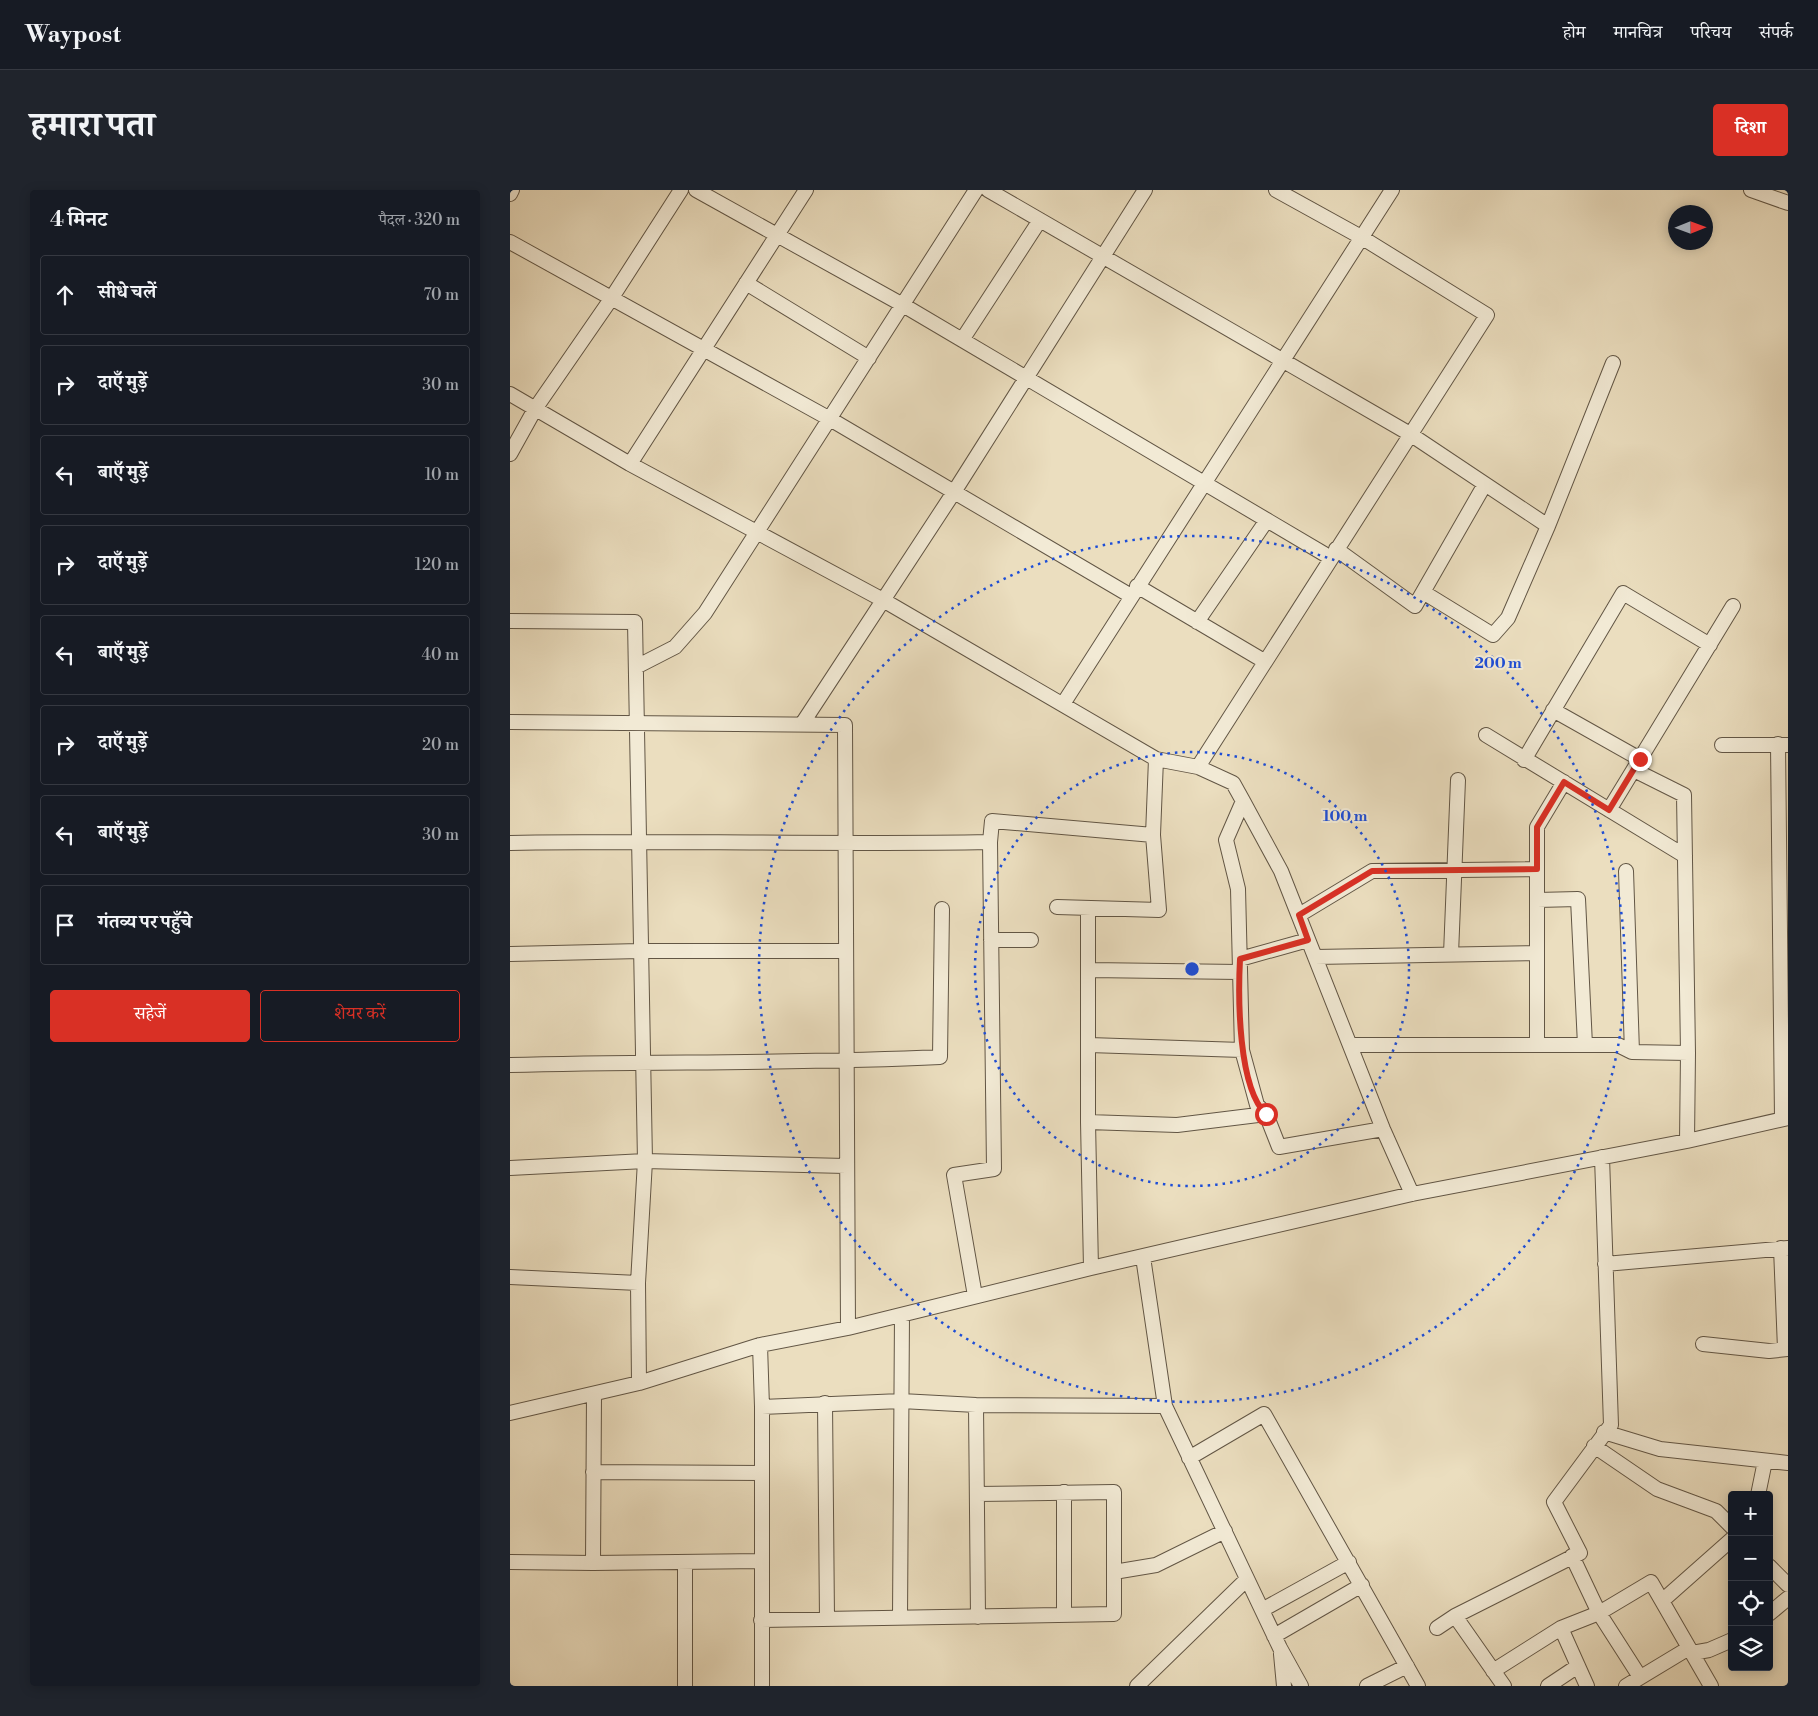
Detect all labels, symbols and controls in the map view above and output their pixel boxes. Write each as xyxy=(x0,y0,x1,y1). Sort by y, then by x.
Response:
text: Waypost xyxy=(25,20,121,50)
text: होम xyxy=(1563,21,1586,44)
text: मानचित्र xyxy=(1614,21,1662,44)
text: परिचय xyxy=(1690,21,1731,44)
text: संपर्क xyxy=(1759,21,1793,44)
text: हमारा पता xyxy=(30,104,155,147)
button: दिशा xyxy=(1713,104,1788,156)
north arrow xyxy=(1668,205,1713,250)
text: 4 मिनट xyxy=(50,207,107,233)
text: पैदल · 320 m xyxy=(379,210,460,230)
text: सीधे चलें xyxy=(98,280,156,304)
icon: ahead xyxy=(51,281,79,309)
text: 70 m xyxy=(423,285,459,305)
text: दाएँ मुड़ें xyxy=(98,370,148,394)
icon: right xyxy=(51,371,79,399)
text: 30 m xyxy=(422,375,459,395)
text: बाएँ मुड़ें xyxy=(98,460,148,484)
icon: left xyxy=(51,461,79,489)
text: 10 m xyxy=(425,465,459,485)
text: दाएँ मुड़ें xyxy=(98,550,148,574)
icon: right xyxy=(51,551,79,579)
text: 120 m xyxy=(415,555,459,575)
text: बाएँ मुड़ें xyxy=(98,640,148,664)
icon: left xyxy=(51,641,79,669)
text: 40 m xyxy=(422,645,459,665)
text: 200 m xyxy=(1474,654,1522,673)
text: दाएँ मुड़ें xyxy=(98,730,148,754)
icon: right xyxy=(51,731,79,759)
text: 20 m xyxy=(422,735,459,755)
route end xyxy=(1629,748,1652,771)
text: 100 m xyxy=(1323,807,1368,826)
text: बाएँ मुड़ें xyxy=(98,820,148,844)
icon: left xyxy=(51,821,79,849)
text: 30 m xyxy=(422,825,459,845)
text: गंतव्य पर पहुँचे xyxy=(98,910,192,934)
icon: arrive xyxy=(51,911,79,939)
centre of rings xyxy=(1183,960,1201,978)
button: सहेजें xyxy=(50,990,250,1042)
button: शेयर करें xyxy=(260,990,460,1042)
route start xyxy=(1255,1103,1278,1126)
map controls xyxy=(1728,1491,1773,1671)
button: + xyxy=(1728,1491,1773,1536)
button: − xyxy=(1728,1536,1773,1581)
button: locate xyxy=(1728,1581,1773,1626)
button: layers xyxy=(1728,1626,1773,1671)

